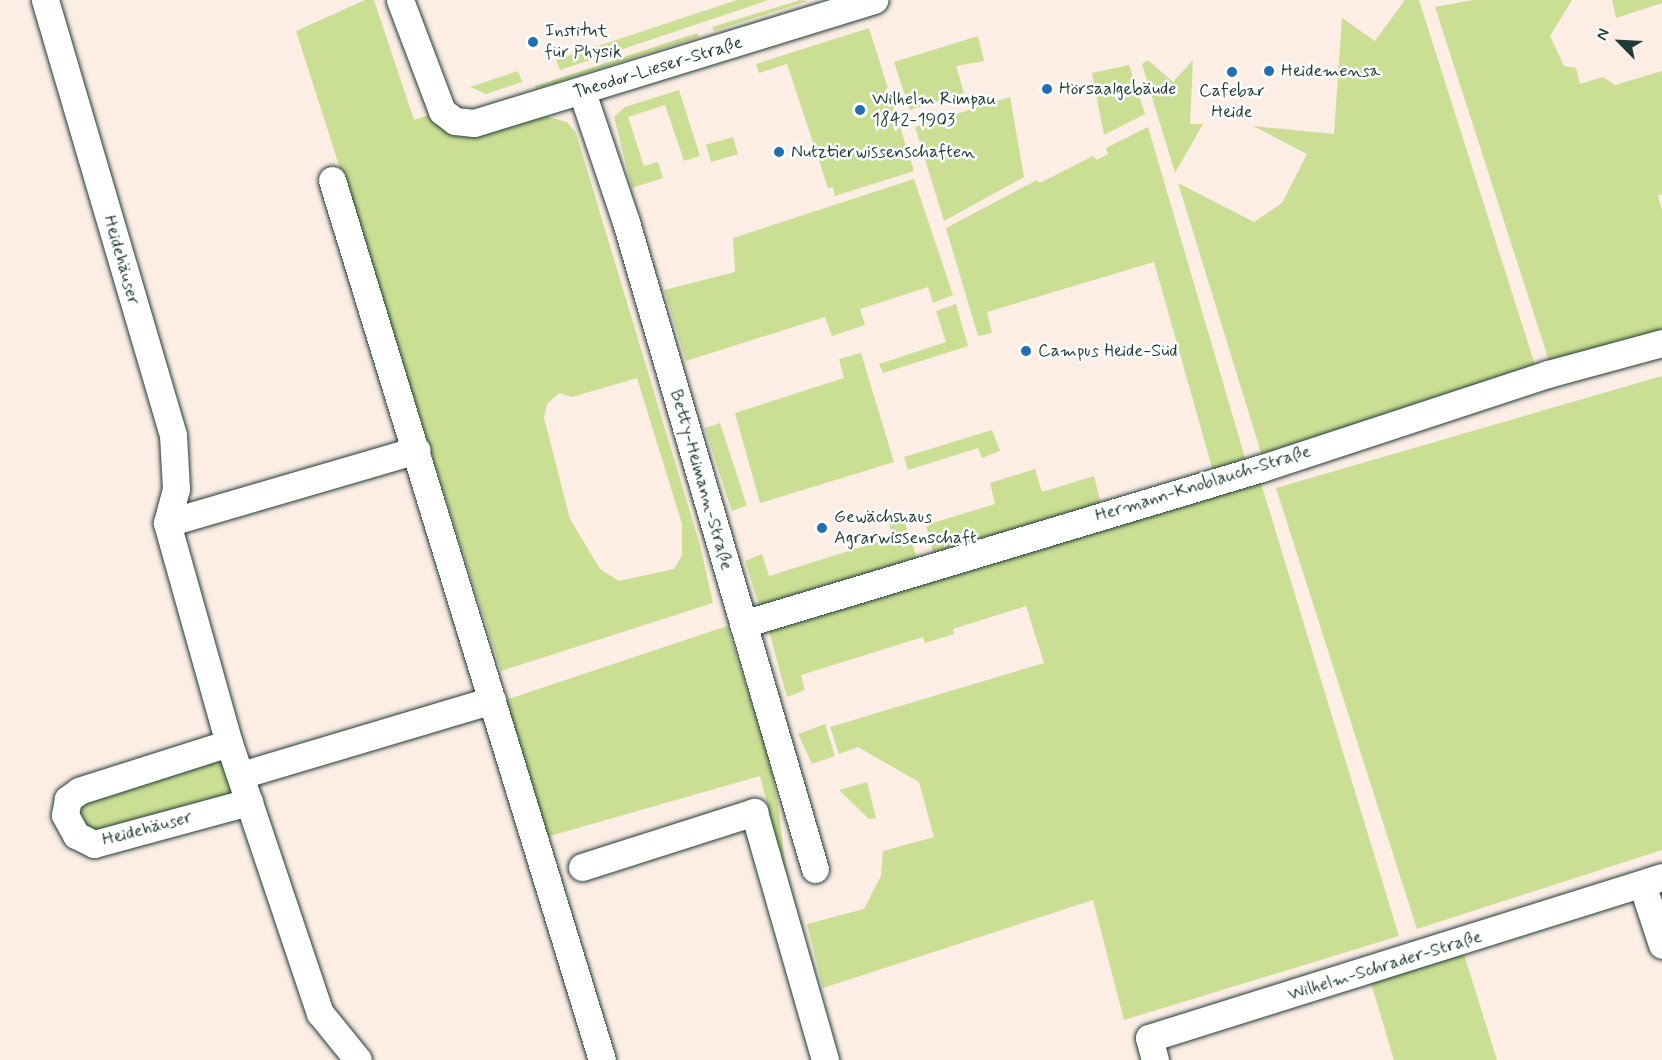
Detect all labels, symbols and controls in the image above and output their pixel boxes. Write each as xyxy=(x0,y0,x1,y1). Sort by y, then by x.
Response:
north arrow xyxy=(1590,12,1650,72)
place label: Institut für Physik xyxy=(545,21,625,63)
text: N xyxy=(1591,25,1615,44)
street label: Theodor-Lieser-Straße xyxy=(571,32,745,104)
marker: Institut für Physik xyxy=(526,35,540,49)
place label: Heidemensa xyxy=(1281,60,1380,82)
marker: Heidemensa xyxy=(1262,64,1276,78)
marker: Cafebar Heide xyxy=(1225,65,1239,79)
place label: Hörsaalgebäude xyxy=(1059,78,1176,100)
place label: Cafebar Heide xyxy=(1199,81,1265,124)
marker: Hörsaalgebäude xyxy=(1040,82,1054,96)
place label: Wilhelm Rimpau 1842-1903 xyxy=(872,89,996,132)
marker: Wilhelm Rimpau 1842-1903 xyxy=(853,103,867,117)
place label: Nutztierwissenschaften xyxy=(791,141,975,163)
marker: Nutztierwissenschaften xyxy=(772,145,786,159)
street label: Heidehäuser xyxy=(98,213,144,307)
place label: Campus Heide-Süd xyxy=(1038,340,1179,362)
marker: Campus Heide-Süd xyxy=(1019,344,1033,358)
street label: Betty-Heimann-Straße xyxy=(665,387,737,573)
street label: Hermann-Knoblauch-Straße xyxy=(1093,441,1313,527)
place label: Gewächshaus Agrarwissenschaft xyxy=(834,507,977,550)
marker: Gewächshaus Agrarwissenschaft xyxy=(815,521,829,535)
street label: Heidehäuser xyxy=(100,807,194,851)
street label: Wilhelm-Schrader-Straße xyxy=(1285,926,1485,1006)

